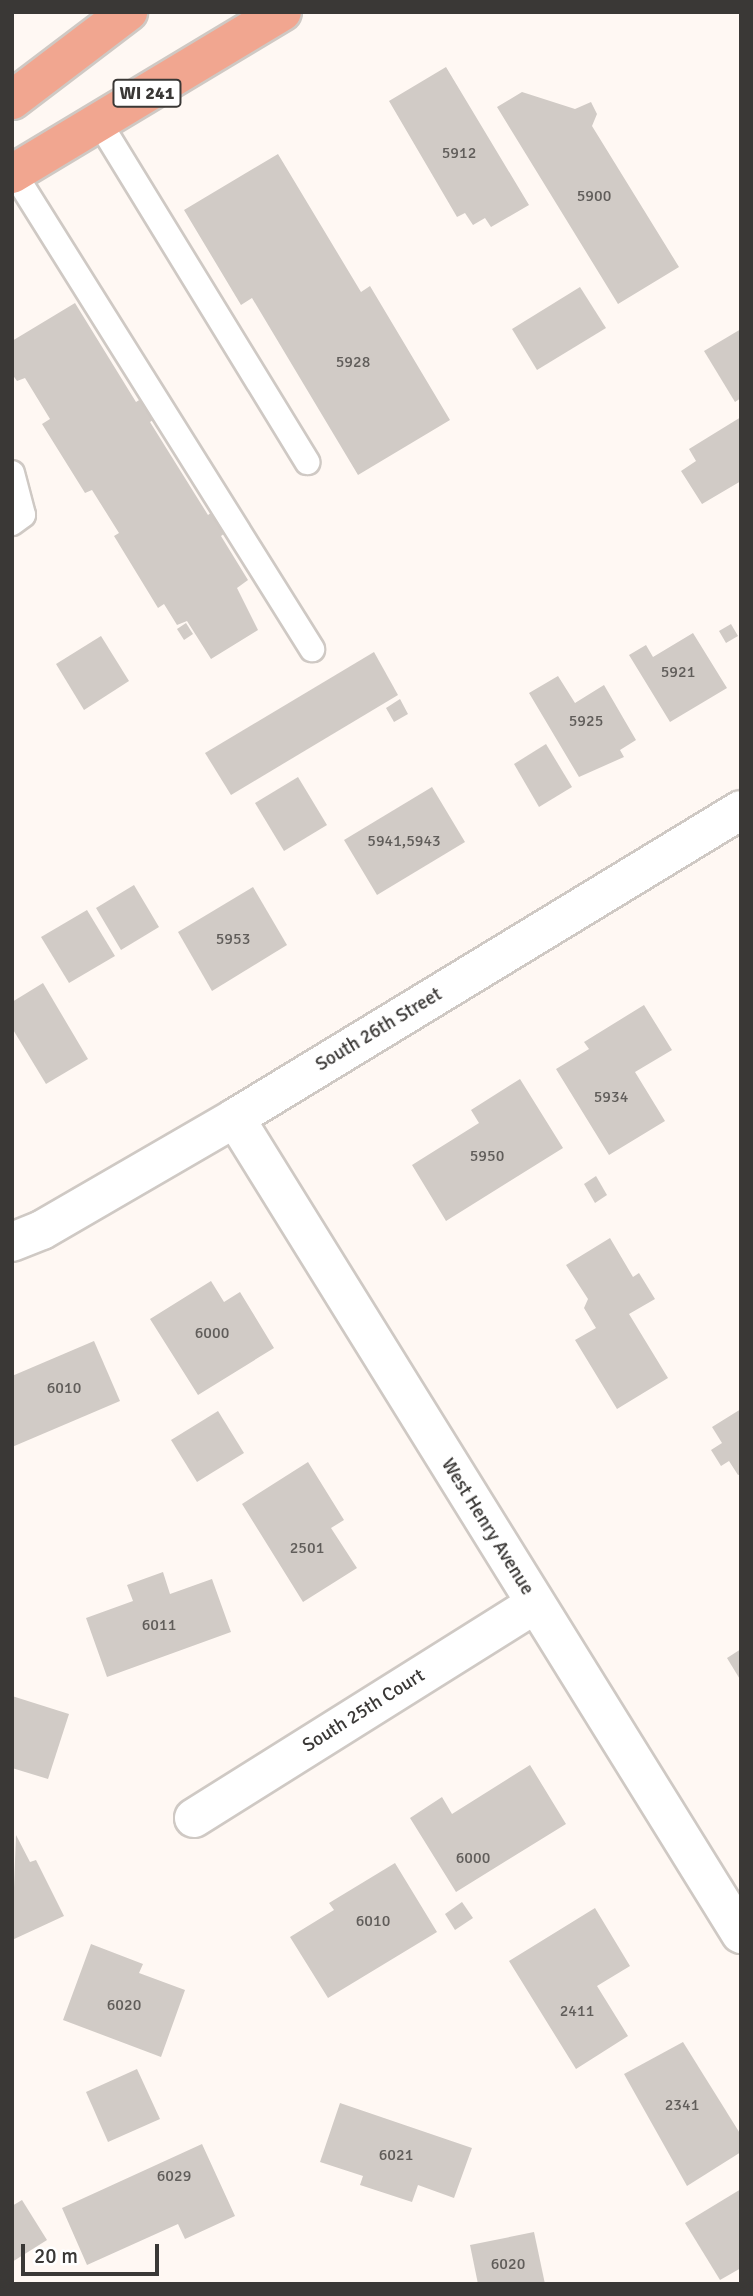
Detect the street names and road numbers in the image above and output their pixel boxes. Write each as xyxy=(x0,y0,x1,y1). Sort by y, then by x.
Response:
road number: WI 241 xyxy=(112,78,182,108)
street label: South 26th Street xyxy=(312,983,446,1077)
street label: West Henry Avenue xyxy=(436,1455,538,1599)
street label: South 25th Court xyxy=(299,1664,429,1758)

